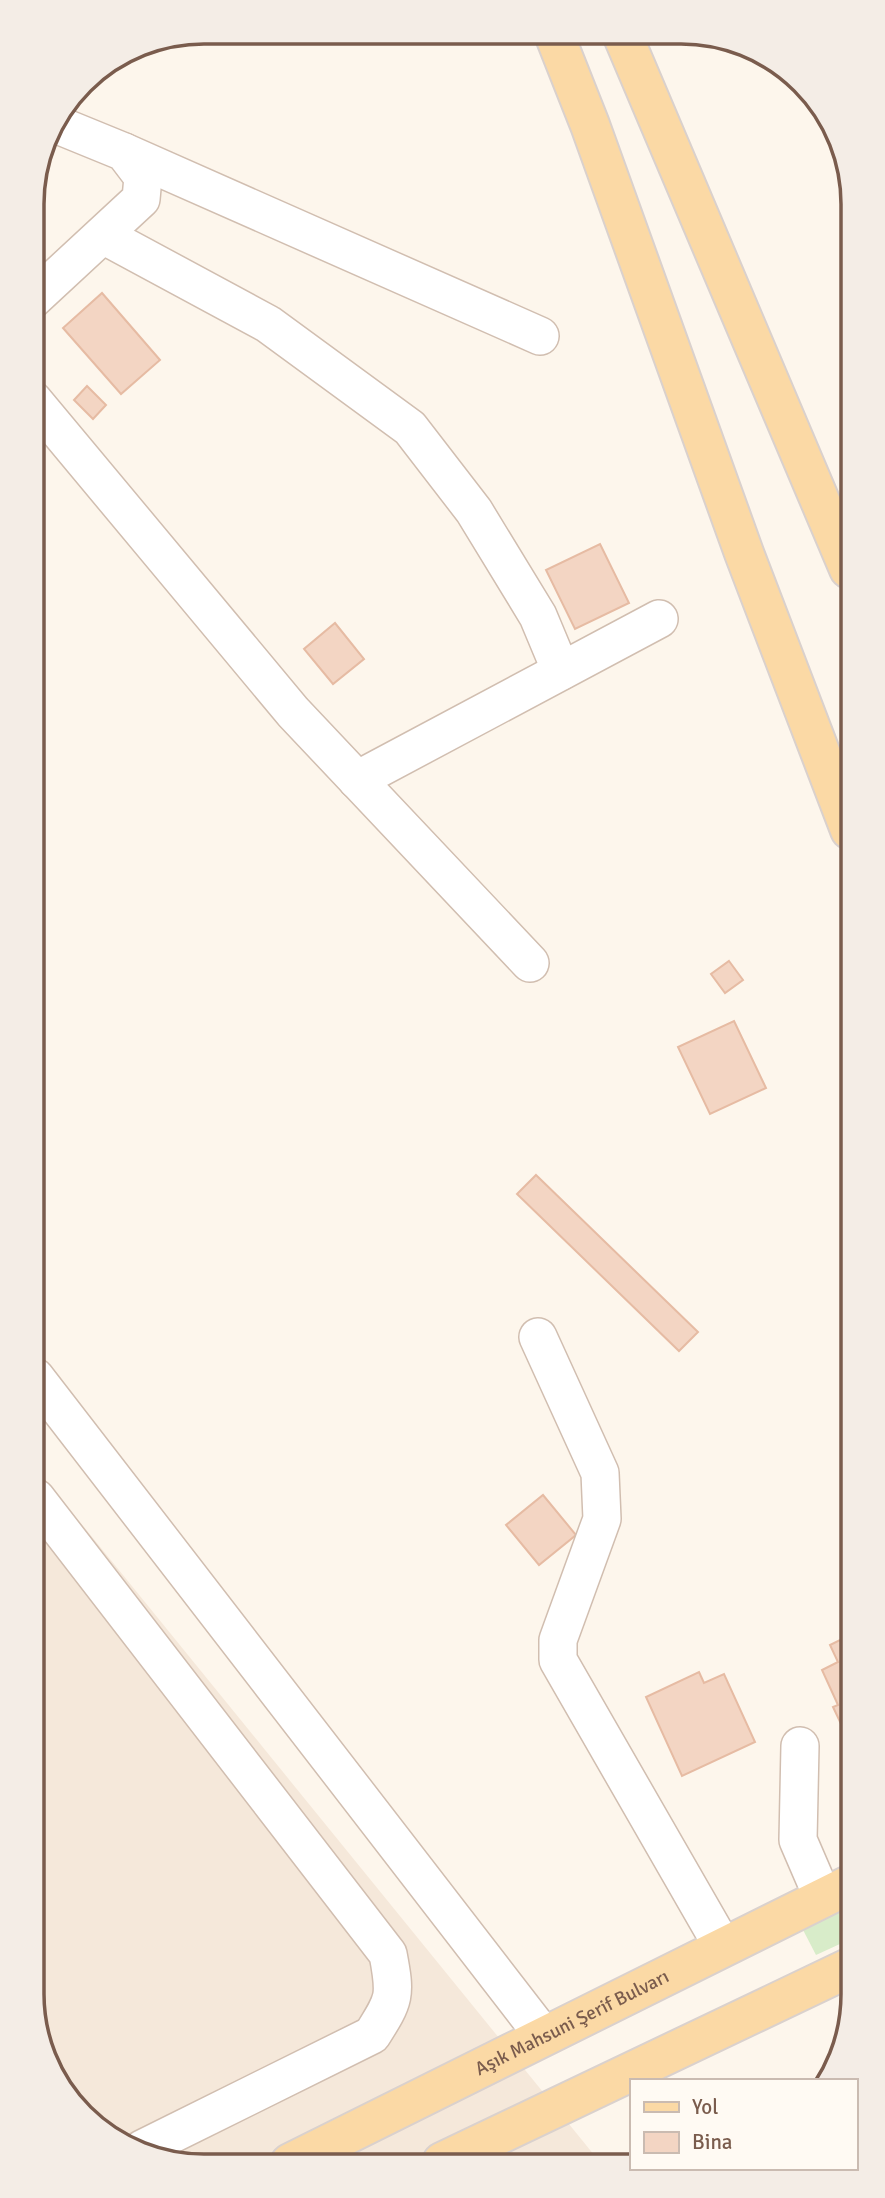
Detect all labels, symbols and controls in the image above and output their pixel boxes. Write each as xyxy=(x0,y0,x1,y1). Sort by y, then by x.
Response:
street label: Aşık Mahsuni Şerif Bulvarı xyxy=(471,1964,673,2081)
legend xyxy=(630,2079,857,2170)
text: Yol xyxy=(692,2094,718,2120)
text: Bina xyxy=(692,2129,733,2155)

